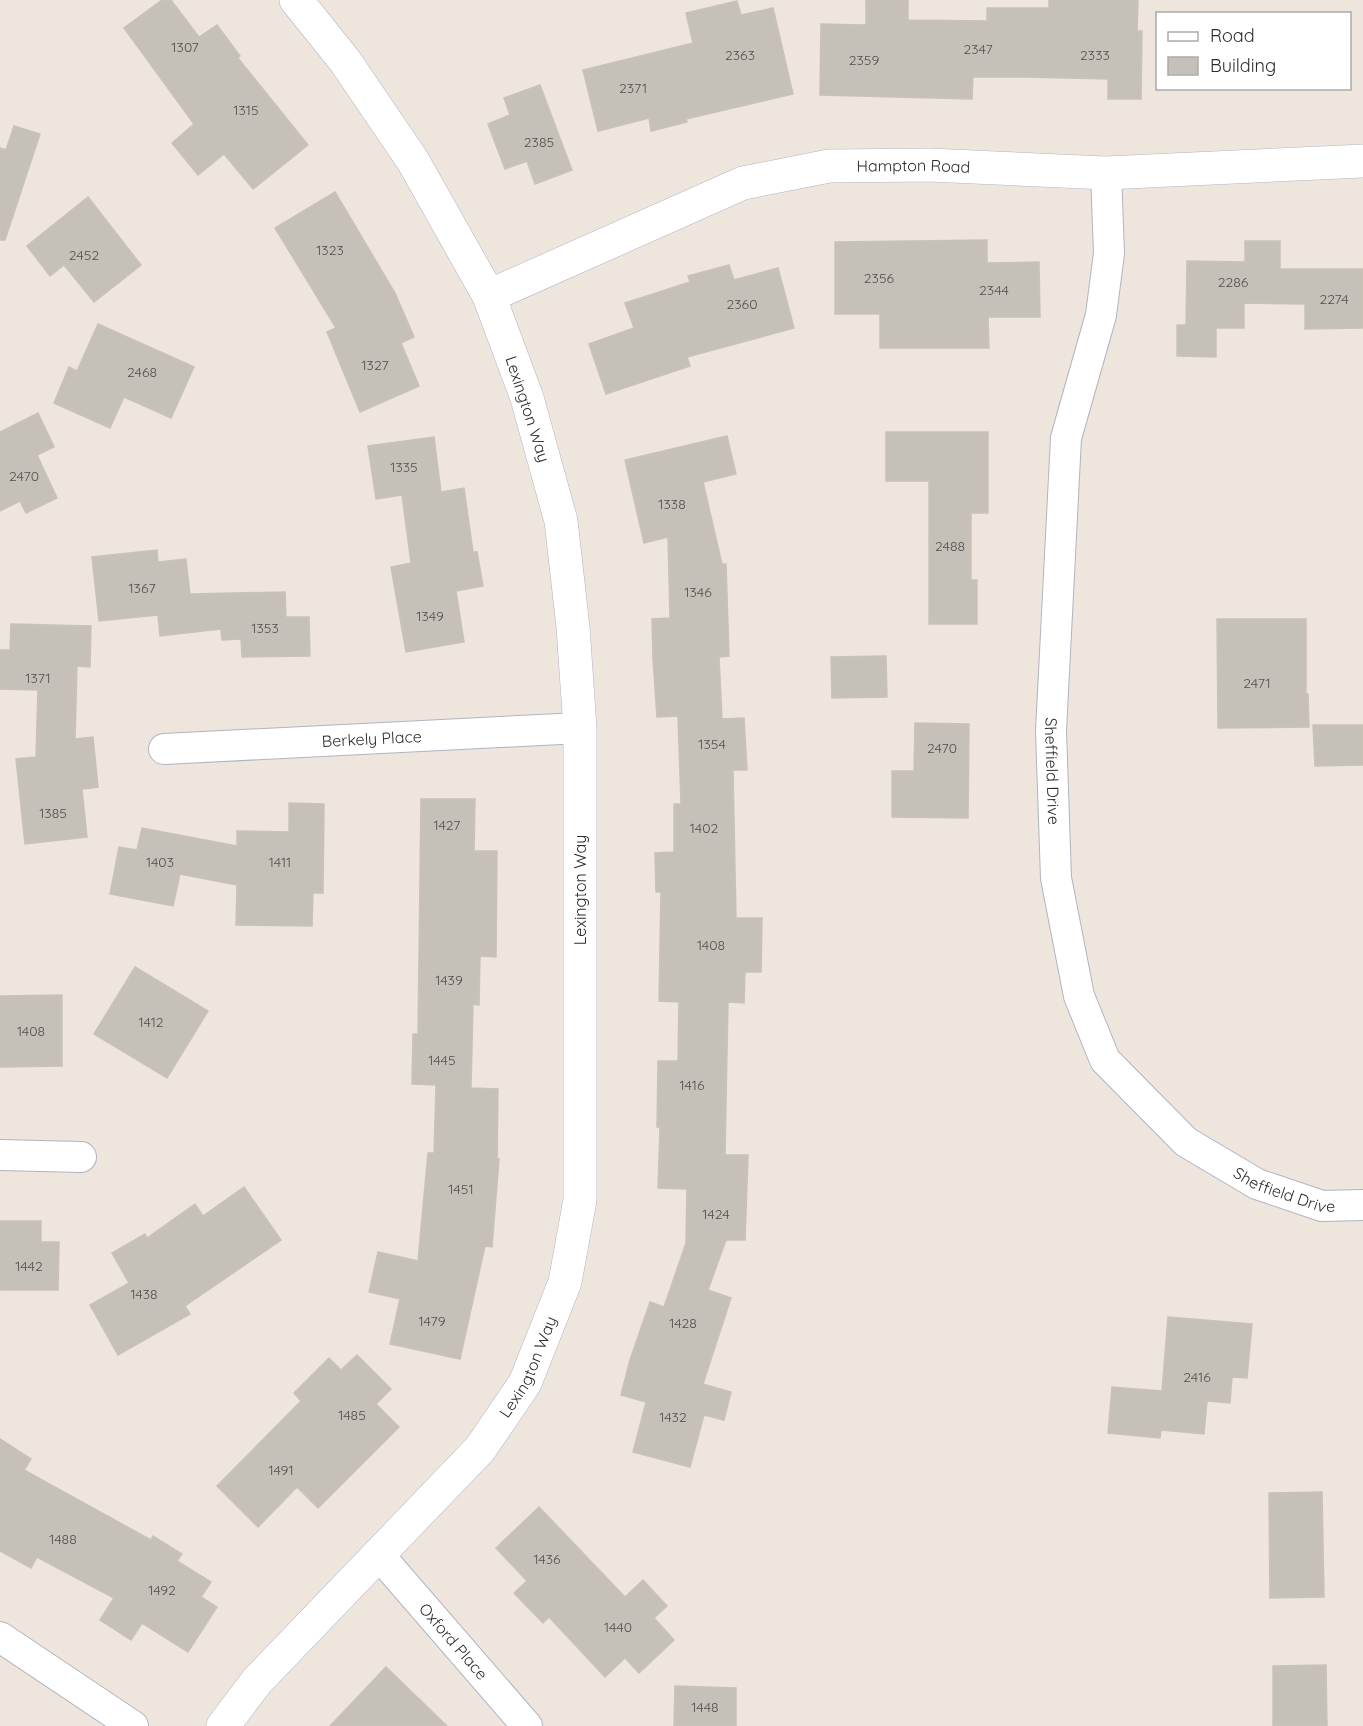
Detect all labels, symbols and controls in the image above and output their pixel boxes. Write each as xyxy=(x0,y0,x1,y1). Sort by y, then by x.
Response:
legend xyxy=(1156,12,1351,90)
text: Road xyxy=(1210,24,1255,47)
house number: 1307 xyxy=(171,38,199,56)
house number: 2347 xyxy=(963,40,993,58)
house number: 2363 xyxy=(725,46,755,64)
house number: 2333 xyxy=(1080,46,1110,64)
house number: 2359 xyxy=(849,51,879,69)
text: Building xyxy=(1210,54,1276,77)
house number: 2371 xyxy=(619,79,647,97)
house number: 1315 xyxy=(233,101,259,119)
house number: 2385 xyxy=(524,133,554,151)
street label: Hampton Road xyxy=(856,155,971,177)
house number: 1323 xyxy=(316,241,344,259)
house number: 2452 xyxy=(69,246,99,264)
house number: 2356 xyxy=(864,269,895,287)
house number: 2286 xyxy=(1218,273,1249,291)
house number: 2344 xyxy=(979,281,1009,299)
house number: 2274 xyxy=(1319,290,1349,308)
house number: 2360 xyxy=(727,295,757,313)
street label: Lexington Way xyxy=(501,353,555,465)
house number: 1327 xyxy=(361,356,389,374)
house number: 2468 xyxy=(127,363,157,381)
house number: 1335 xyxy=(390,458,418,476)
house number: 2470 xyxy=(9,467,39,485)
house number: 1338 xyxy=(658,495,686,513)
house number: 2488 xyxy=(935,537,965,555)
house number: 1367 xyxy=(128,579,156,597)
house number: 1346 xyxy=(684,583,712,601)
house number: 1349 xyxy=(416,607,444,625)
house number: 1353 xyxy=(251,619,279,637)
house number: 1371 xyxy=(25,669,51,687)
house number: 2471 xyxy=(1243,674,1271,692)
street label: Sheffield Drive xyxy=(1041,717,1064,825)
street label: Berkely Place xyxy=(321,726,422,751)
house number: 1354 xyxy=(698,735,726,753)
house number: 2470 xyxy=(927,739,957,757)
house number: 1385 xyxy=(39,804,67,822)
house number: 1427 xyxy=(433,816,461,834)
house number: 1402 xyxy=(690,819,718,837)
street label: Lexington Way xyxy=(570,835,590,945)
house number: 1403 xyxy=(146,853,174,871)
house number: 1411 xyxy=(269,853,291,871)
house number: 1408 xyxy=(697,936,725,954)
house number: 1439 xyxy=(435,971,463,989)
house number: 1412 xyxy=(138,1013,164,1031)
house number: 1408 xyxy=(17,1022,45,1040)
house number: 1445 xyxy=(428,1051,456,1069)
house number: 1416 xyxy=(680,1076,705,1094)
street label: Sheffield Drive xyxy=(1230,1162,1335,1217)
house number: 1451 xyxy=(448,1180,474,1198)
house number: 1424 xyxy=(702,1205,730,1223)
house number: 1442 xyxy=(15,1257,43,1275)
house number: 1438 xyxy=(130,1285,158,1303)
house number: 1479 xyxy=(419,1312,446,1330)
street label: Lexington Way xyxy=(495,1313,561,1421)
house number: 1428 xyxy=(669,1314,697,1332)
house number: 2416 xyxy=(1183,1368,1211,1386)
house number: 1485 xyxy=(338,1406,366,1424)
house number: 1432 xyxy=(659,1408,687,1426)
house number: 1491 xyxy=(268,1461,294,1479)
house number: 1488 xyxy=(49,1530,77,1548)
house number: 1436 xyxy=(533,1550,561,1568)
house number: 1492 xyxy=(148,1581,176,1599)
street label: Oxford Place xyxy=(415,1599,492,1684)
house number: 1440 xyxy=(604,1618,632,1636)
house number: 1448 xyxy=(691,1698,719,1716)

